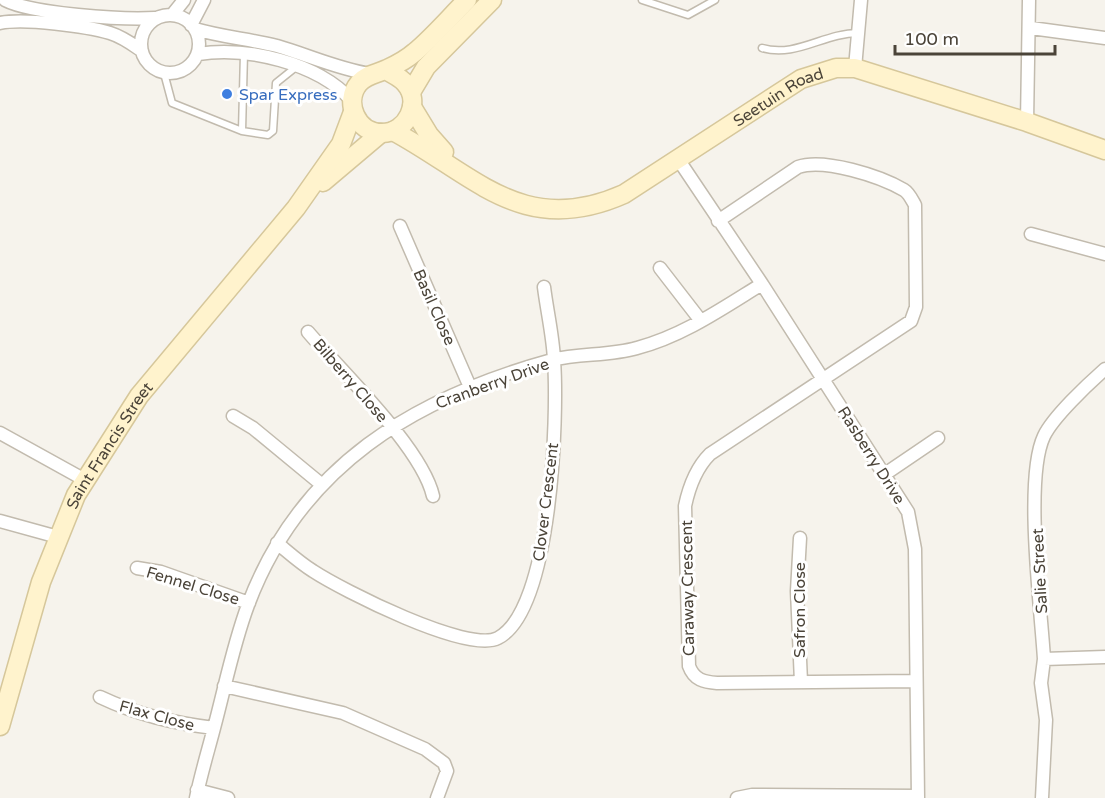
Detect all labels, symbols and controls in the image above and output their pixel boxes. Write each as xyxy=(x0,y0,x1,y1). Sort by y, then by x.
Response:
scale bar xyxy=(895,18,1056,56)
text: 100 m xyxy=(904,28,959,50)
street label: Seetuin Road xyxy=(730,64,826,131)
place label: Spar Express xyxy=(239,85,337,105)
marker: Spar Express xyxy=(220,87,234,101)
street label: Basil Close xyxy=(408,266,460,349)
street label: Bilberry Close xyxy=(308,335,392,427)
street label: Cranberry Drive xyxy=(433,354,552,414)
street label: Saint Francis Street xyxy=(62,378,157,512)
street label: Rasberry Drive xyxy=(833,403,909,508)
street label: Clover Crescent xyxy=(529,442,563,563)
street label: Caraway Crescent xyxy=(677,520,699,656)
street label: Salie Street xyxy=(1028,528,1052,614)
street label: Fennel Close xyxy=(144,562,242,610)
street label: Safron Close xyxy=(790,562,810,658)
street label: Flax Close xyxy=(117,696,197,736)

